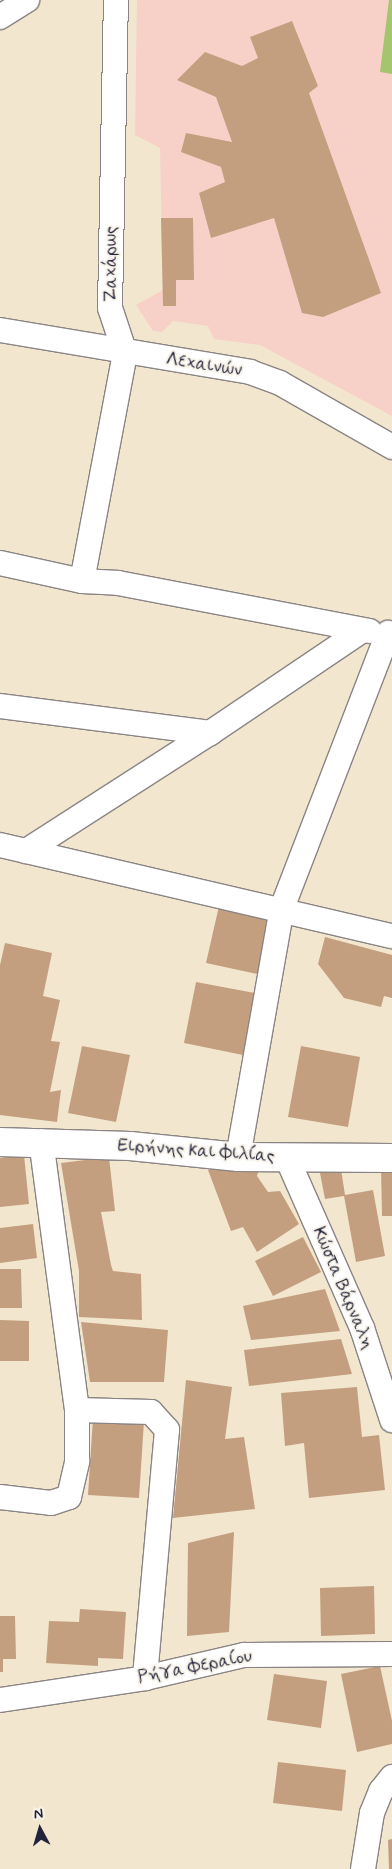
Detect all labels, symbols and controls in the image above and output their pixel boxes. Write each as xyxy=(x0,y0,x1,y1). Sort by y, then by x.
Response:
street label: Ζαχάρως xyxy=(100,226,122,302)
street label: Λεχαινών xyxy=(164,348,244,382)
street label: Ειρήνης και Φιλίας xyxy=(117,1135,275,1167)
street label: Κώστα Βάρναλη xyxy=(308,1224,378,1352)
street label: Ρήγα Φεραίου xyxy=(136,1645,254,1689)
north arrow xyxy=(15,1804,65,1854)
text: N xyxy=(33,1805,44,1824)

